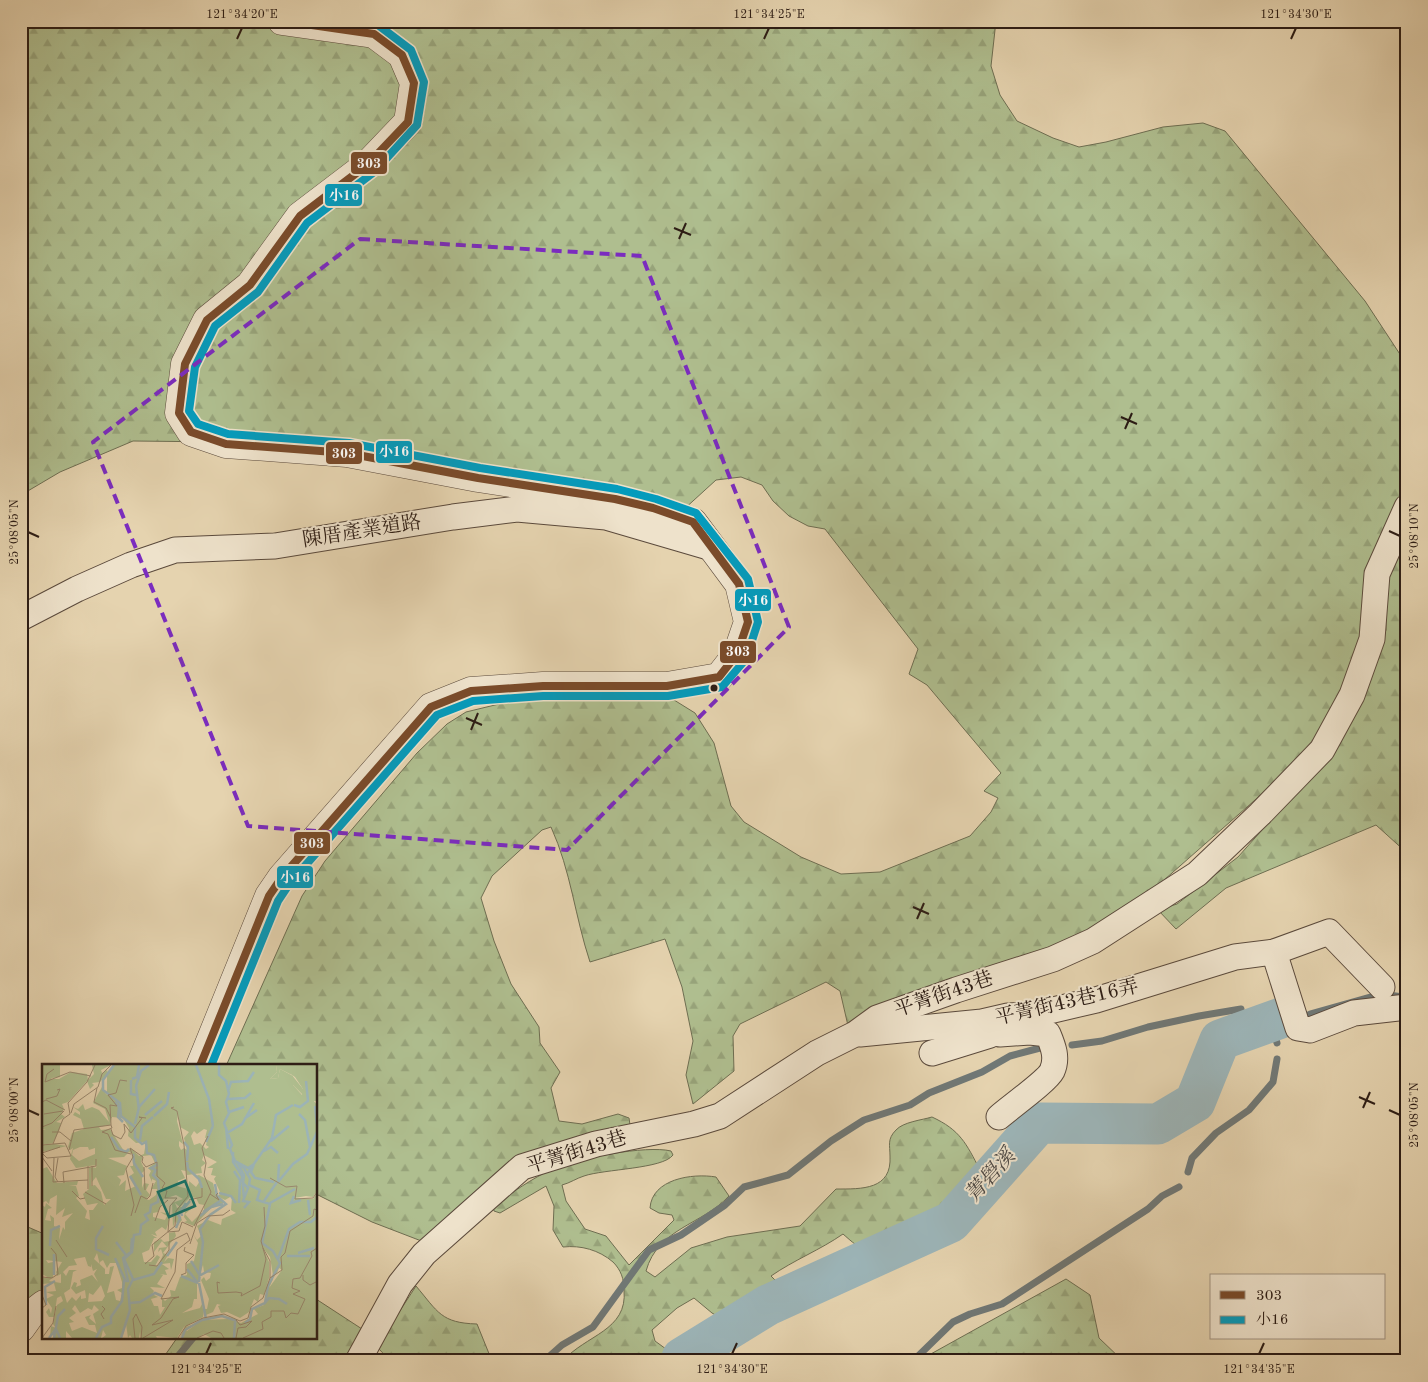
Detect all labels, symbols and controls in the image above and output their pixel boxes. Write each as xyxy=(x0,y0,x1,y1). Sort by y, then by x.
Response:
text: 121°34'25"E xyxy=(733,8,805,21)
text: 121°34'20"E xyxy=(206,9,278,21)
text: 121°34'30"E xyxy=(1260,9,1332,21)
line badge: 303 xyxy=(350,151,388,175)
text: 303 xyxy=(357,157,381,171)
line badge: 小16 xyxy=(324,183,363,207)
text: 小16 xyxy=(329,188,359,203)
line badge: 小16 xyxy=(375,440,413,464)
line badge: 303 xyxy=(325,441,363,465)
text: 小16 xyxy=(379,444,409,459)
text: 303 xyxy=(332,447,356,461)
text: 25°08'05"N xyxy=(8,499,21,565)
text: 25°08'10"N xyxy=(1408,503,1421,569)
street label: 陳厝產業道路 xyxy=(301,511,423,551)
line badge: 小16 xyxy=(734,588,772,612)
text: 小16 xyxy=(738,593,768,608)
line badge: 303 xyxy=(719,640,757,664)
text: 303 xyxy=(726,645,750,659)
unlabelled marker xyxy=(709,683,719,693)
line badge: 303 xyxy=(293,831,331,855)
text: 303 xyxy=(300,837,324,851)
line badge: 小16 xyxy=(276,865,314,889)
text: 小16 xyxy=(280,870,310,885)
street label: 平菁街43巷 xyxy=(891,967,996,1021)
street label: 平菁街43巷16弄 xyxy=(993,975,1141,1029)
inset map xyxy=(42,1064,318,1340)
text: 25°08'00"N xyxy=(8,1077,21,1143)
text: 25°08'05"N xyxy=(1408,1082,1421,1148)
street label: 平菁街43巷 xyxy=(524,1126,629,1178)
water label: 菁礐溪 xyxy=(961,1143,1021,1206)
legend xyxy=(1210,1274,1386,1340)
text: 303 xyxy=(1256,1289,1282,1304)
text: 小16 xyxy=(1256,1311,1288,1328)
text: 121°34'25"E xyxy=(170,1363,242,1376)
text: 121°34'35"E xyxy=(1223,1363,1295,1376)
text: 121°34'30"E xyxy=(696,1364,768,1376)

